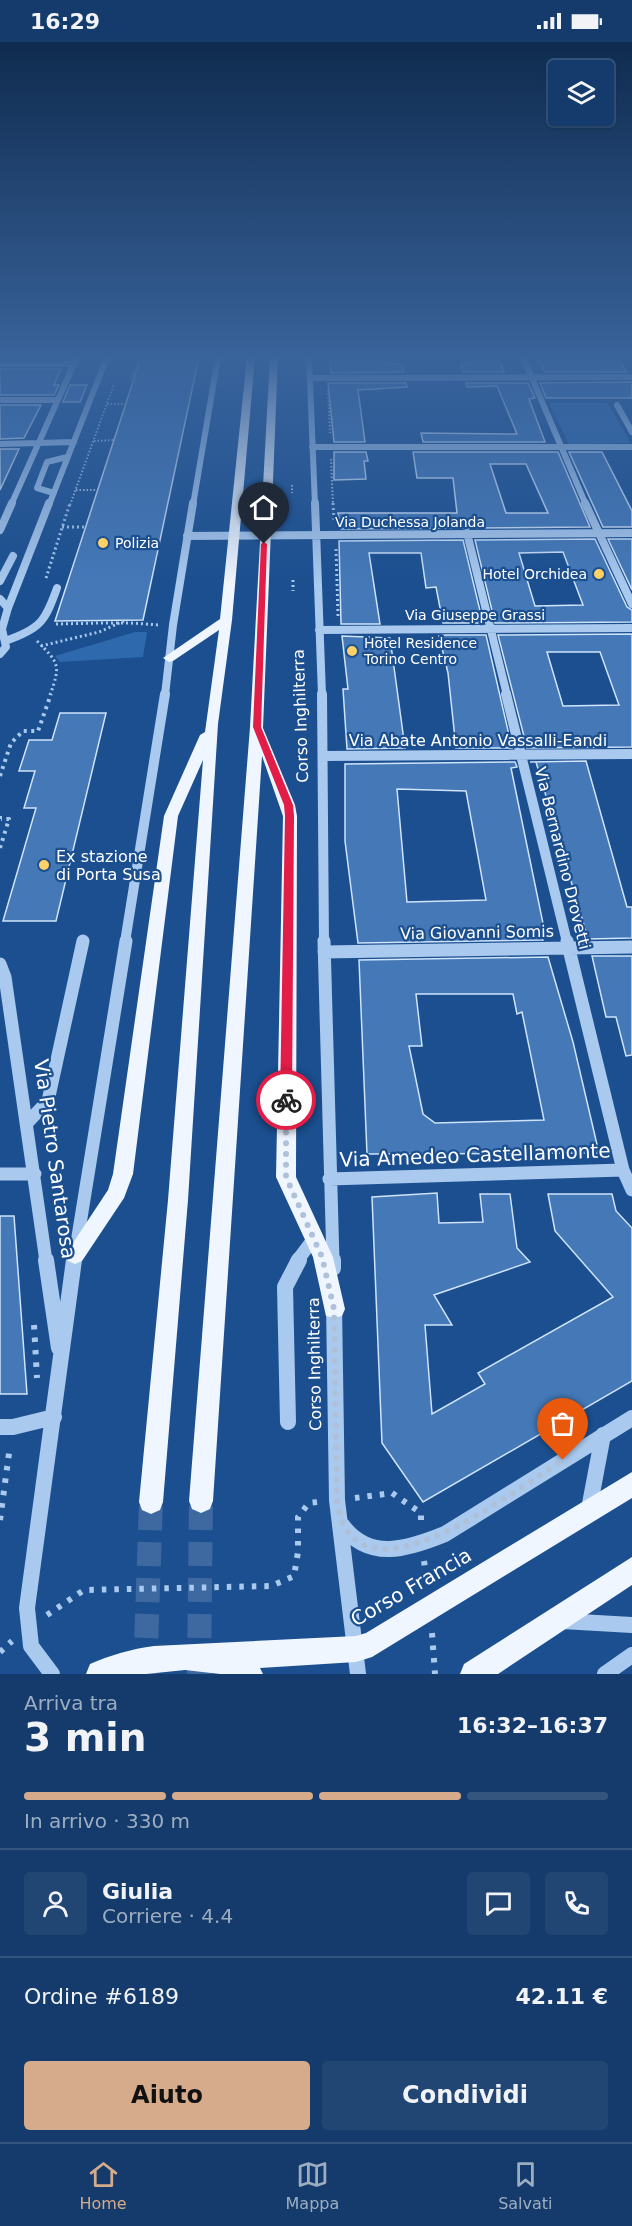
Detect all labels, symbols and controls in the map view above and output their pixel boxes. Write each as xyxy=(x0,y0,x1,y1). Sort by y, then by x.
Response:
text: 16:29 xyxy=(30,9,100,34)
map controls xyxy=(548,60,614,126)
button: layers xyxy=(548,60,614,126)
pin xyxy=(238,482,289,544)
icon: home xyxy=(247,491,280,524)
street label: Via Duchessa Jolanda xyxy=(335,514,485,530)
place label: Polizia xyxy=(115,535,159,551)
marker: Polizia xyxy=(96,536,110,550)
place label: Hotel Orchidea xyxy=(482,566,587,582)
marker: Hotel Orchidea xyxy=(592,567,606,581)
street label: Via Giuseppe Grassi xyxy=(405,607,545,623)
place label: Hotel Residence Torino Centro xyxy=(363,635,477,667)
marker: Hotel Residence Torino Centro xyxy=(345,644,359,658)
street label: Corso Inghilterra xyxy=(289,649,312,783)
street label: Via Abate Antonio Vassalli-Eandi xyxy=(349,731,607,750)
street label: Via Bernardino Drovetti xyxy=(531,765,594,951)
place label: Ex stazione di Porta Susa xyxy=(56,847,161,884)
marker: Ex stazione di Porta Susa xyxy=(37,858,51,872)
street label: Via Giovanni Somis xyxy=(400,922,554,943)
street label: Via Pietro Santarosa xyxy=(29,1058,81,1260)
courier xyxy=(256,1070,316,1130)
icon: bike xyxy=(270,1084,303,1117)
street label: Via Amedeo Castellamonte xyxy=(339,1138,611,1172)
street label: Corso Inghilterra xyxy=(304,1297,325,1431)
pin xyxy=(537,1398,588,1460)
icon: bag xyxy=(546,1407,579,1440)
street label: Corso Francia xyxy=(346,1543,476,1631)
text: Arriva tra xyxy=(24,1691,118,1715)
text: 16:32–16:37 xyxy=(457,1713,608,1738)
text: 3 min xyxy=(24,1715,146,1760)
text: In arrivo · 330 m xyxy=(24,1809,190,1833)
button: person xyxy=(24,1872,87,1935)
button: chat xyxy=(467,1872,530,1935)
button: phone xyxy=(545,1872,608,1935)
text: Giulia xyxy=(102,1879,173,1904)
text: Corriere · 4.4 xyxy=(102,1904,233,1928)
text: Ordine #6189 xyxy=(24,1984,179,2009)
text: 42.11 € xyxy=(515,1984,608,2009)
button: Aiuto xyxy=(24,2061,310,2130)
button: Condividi xyxy=(322,2061,608,2130)
tab: Home xyxy=(79,2158,127,2213)
tab: Mappa xyxy=(286,2158,339,2213)
tab: Salvati xyxy=(498,2158,553,2213)

